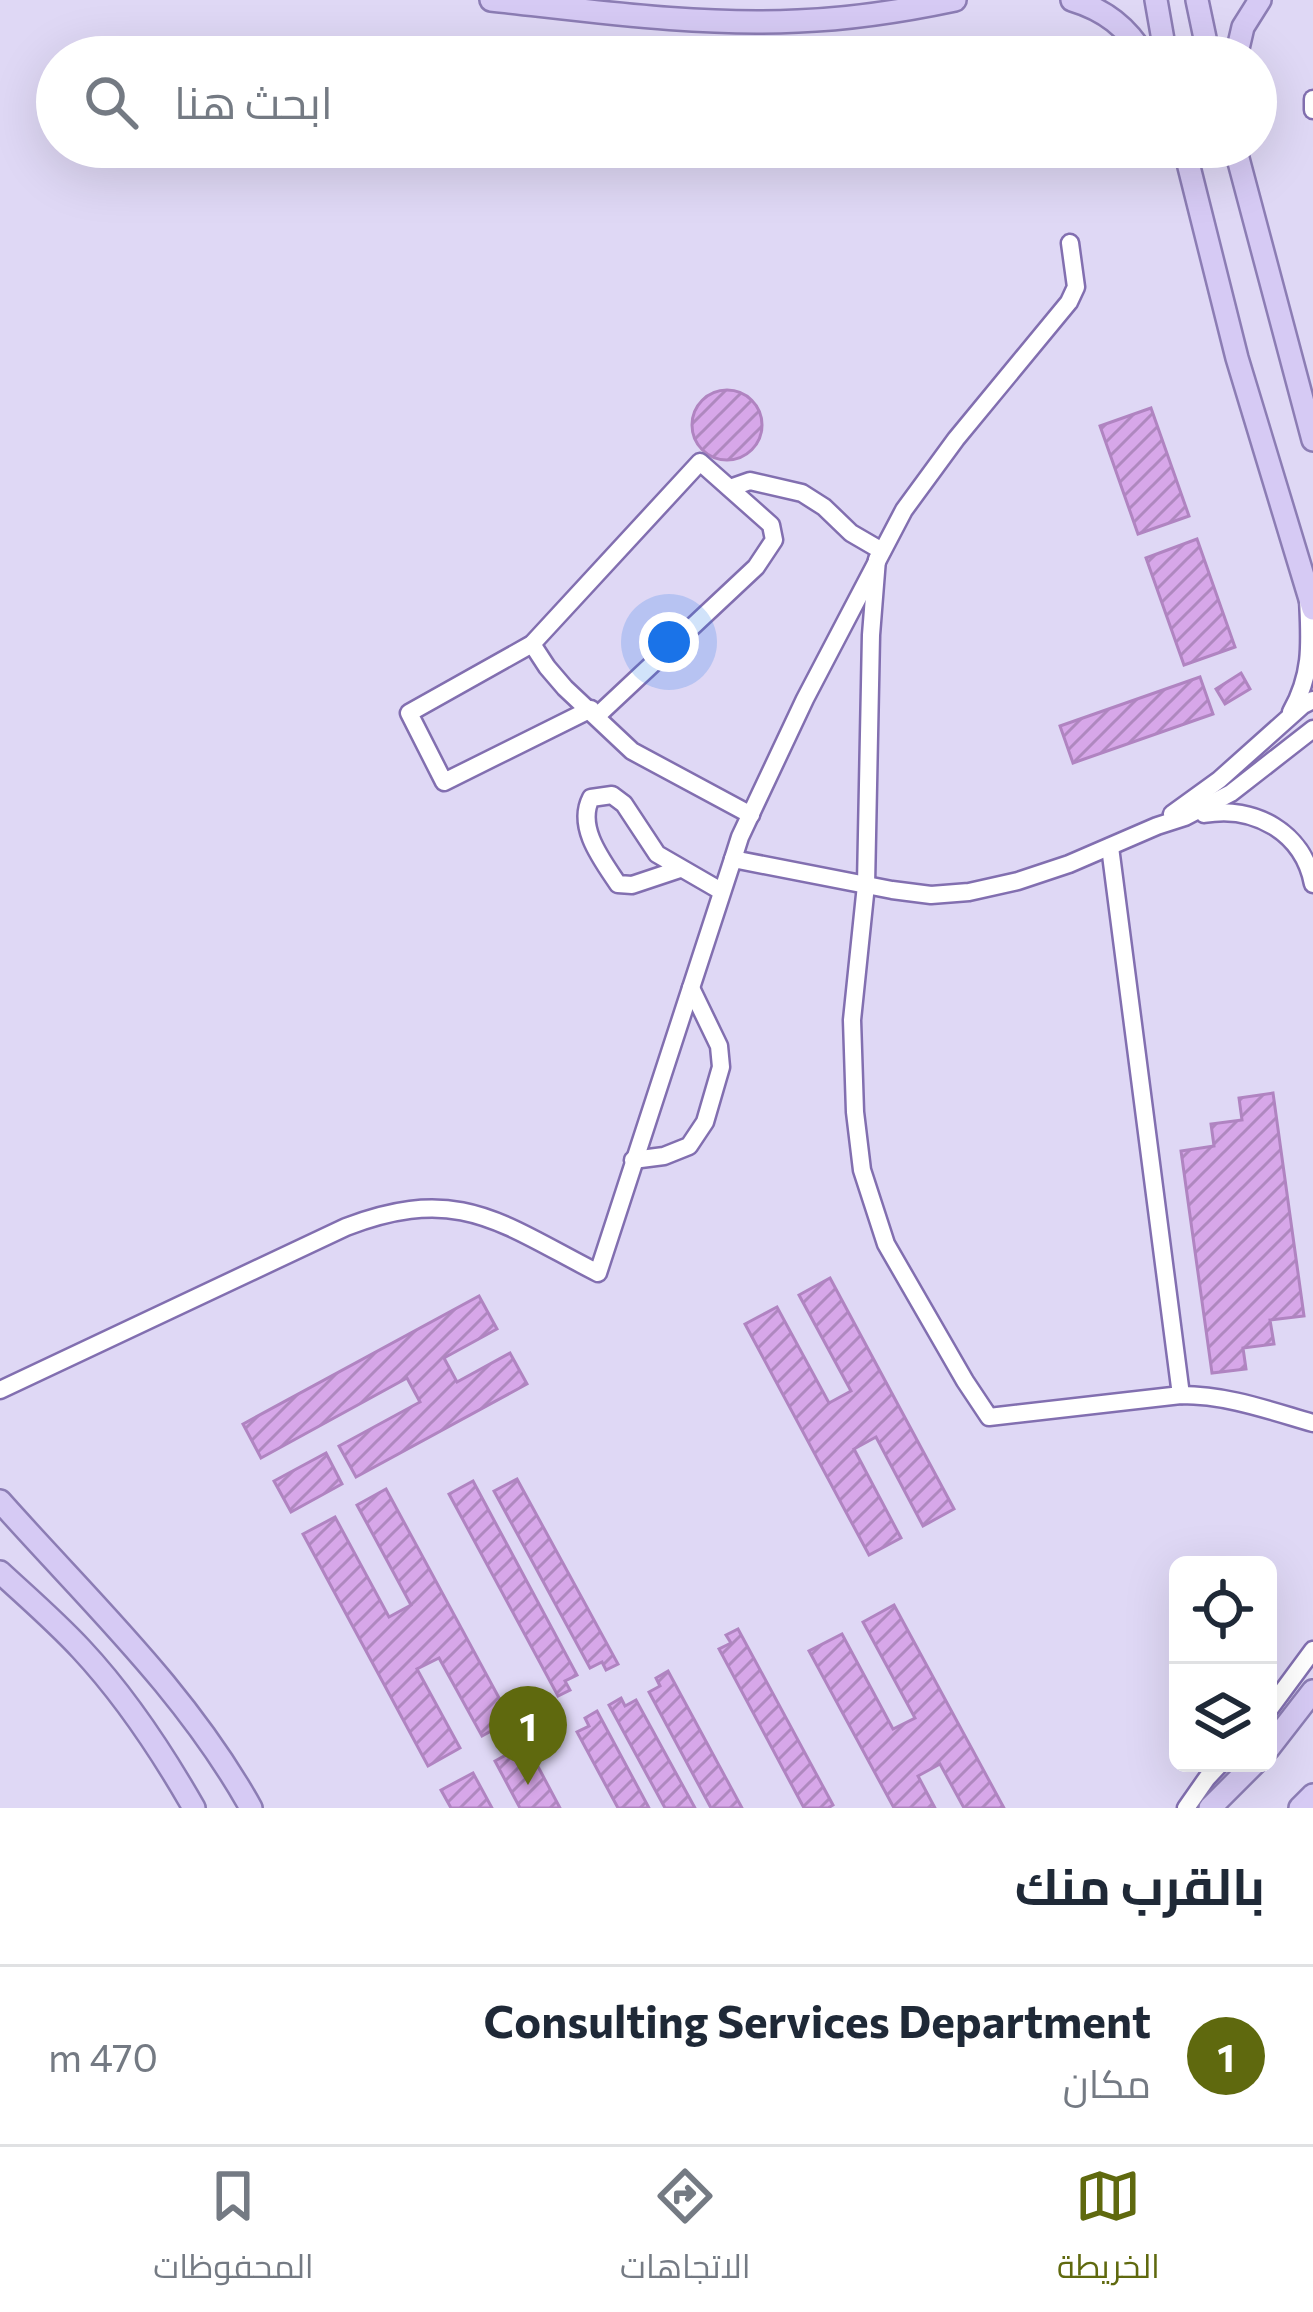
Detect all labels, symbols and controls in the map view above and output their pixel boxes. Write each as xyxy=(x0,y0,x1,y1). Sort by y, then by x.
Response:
search box xyxy=(36,36,1277,168)
icon: search xyxy=(78,69,144,135)
text: ابحث هنا xyxy=(174,73,333,128)
your location xyxy=(639,612,699,672)
map controls xyxy=(1169,1556,1277,1772)
button: locate xyxy=(1169,1556,1277,1664)
button: layers xyxy=(1169,1664,1277,1772)
pin: 1 xyxy=(489,1686,567,1785)
text: بالقرب منك xyxy=(1015,1853,1265,1916)
text: Consulting Services Department xyxy=(484,1992,1151,2047)
text: 470 m xyxy=(48,2032,158,2080)
text: 1 xyxy=(1217,2032,1235,2080)
text: مكان xyxy=(1063,2058,1151,2106)
tab: المحفوظات xyxy=(153,2163,314,2297)
tab: الاتجاهات xyxy=(620,2163,751,2297)
tab: الخريطة xyxy=(1057,2163,1160,2297)

